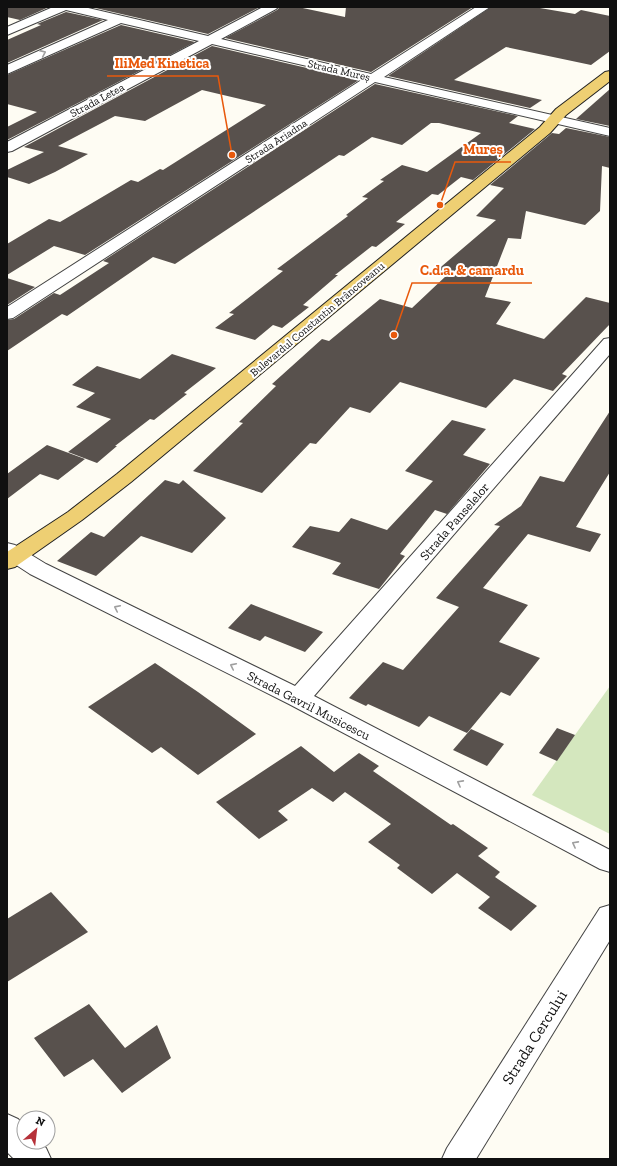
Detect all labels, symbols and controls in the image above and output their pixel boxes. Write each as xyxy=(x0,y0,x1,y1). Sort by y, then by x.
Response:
one-way arrow xyxy=(39,50,46,58)
callout: IliMed Kinetica xyxy=(107,50,218,76)
text: IliMed Kinetica xyxy=(115,55,209,72)
street label: Strada Mureș xyxy=(306,57,372,84)
street label: Strada Letea xyxy=(68,80,127,120)
street label: Strada Ariadna xyxy=(243,116,310,166)
callout: Mureș xyxy=(455,136,511,162)
text: Mureș xyxy=(463,141,504,158)
callout: C.d.a. & camardu xyxy=(412,257,532,283)
street label: Bulevardul Constantin Brâncoveanu xyxy=(248,259,387,379)
text: C.d.a. & camardu xyxy=(420,262,524,279)
street label: Strada Panselelor xyxy=(417,479,492,563)
one-way arrow xyxy=(113,605,121,613)
one-way arrow xyxy=(230,663,237,671)
street label: Strada Gavril Musicescu xyxy=(245,668,373,743)
one-way arrow xyxy=(457,781,465,788)
one-way arrow xyxy=(572,841,580,849)
street label: Strada Cercului xyxy=(498,986,571,1088)
north arrow xyxy=(16,1110,56,1150)
text: N xyxy=(34,1114,48,1130)

